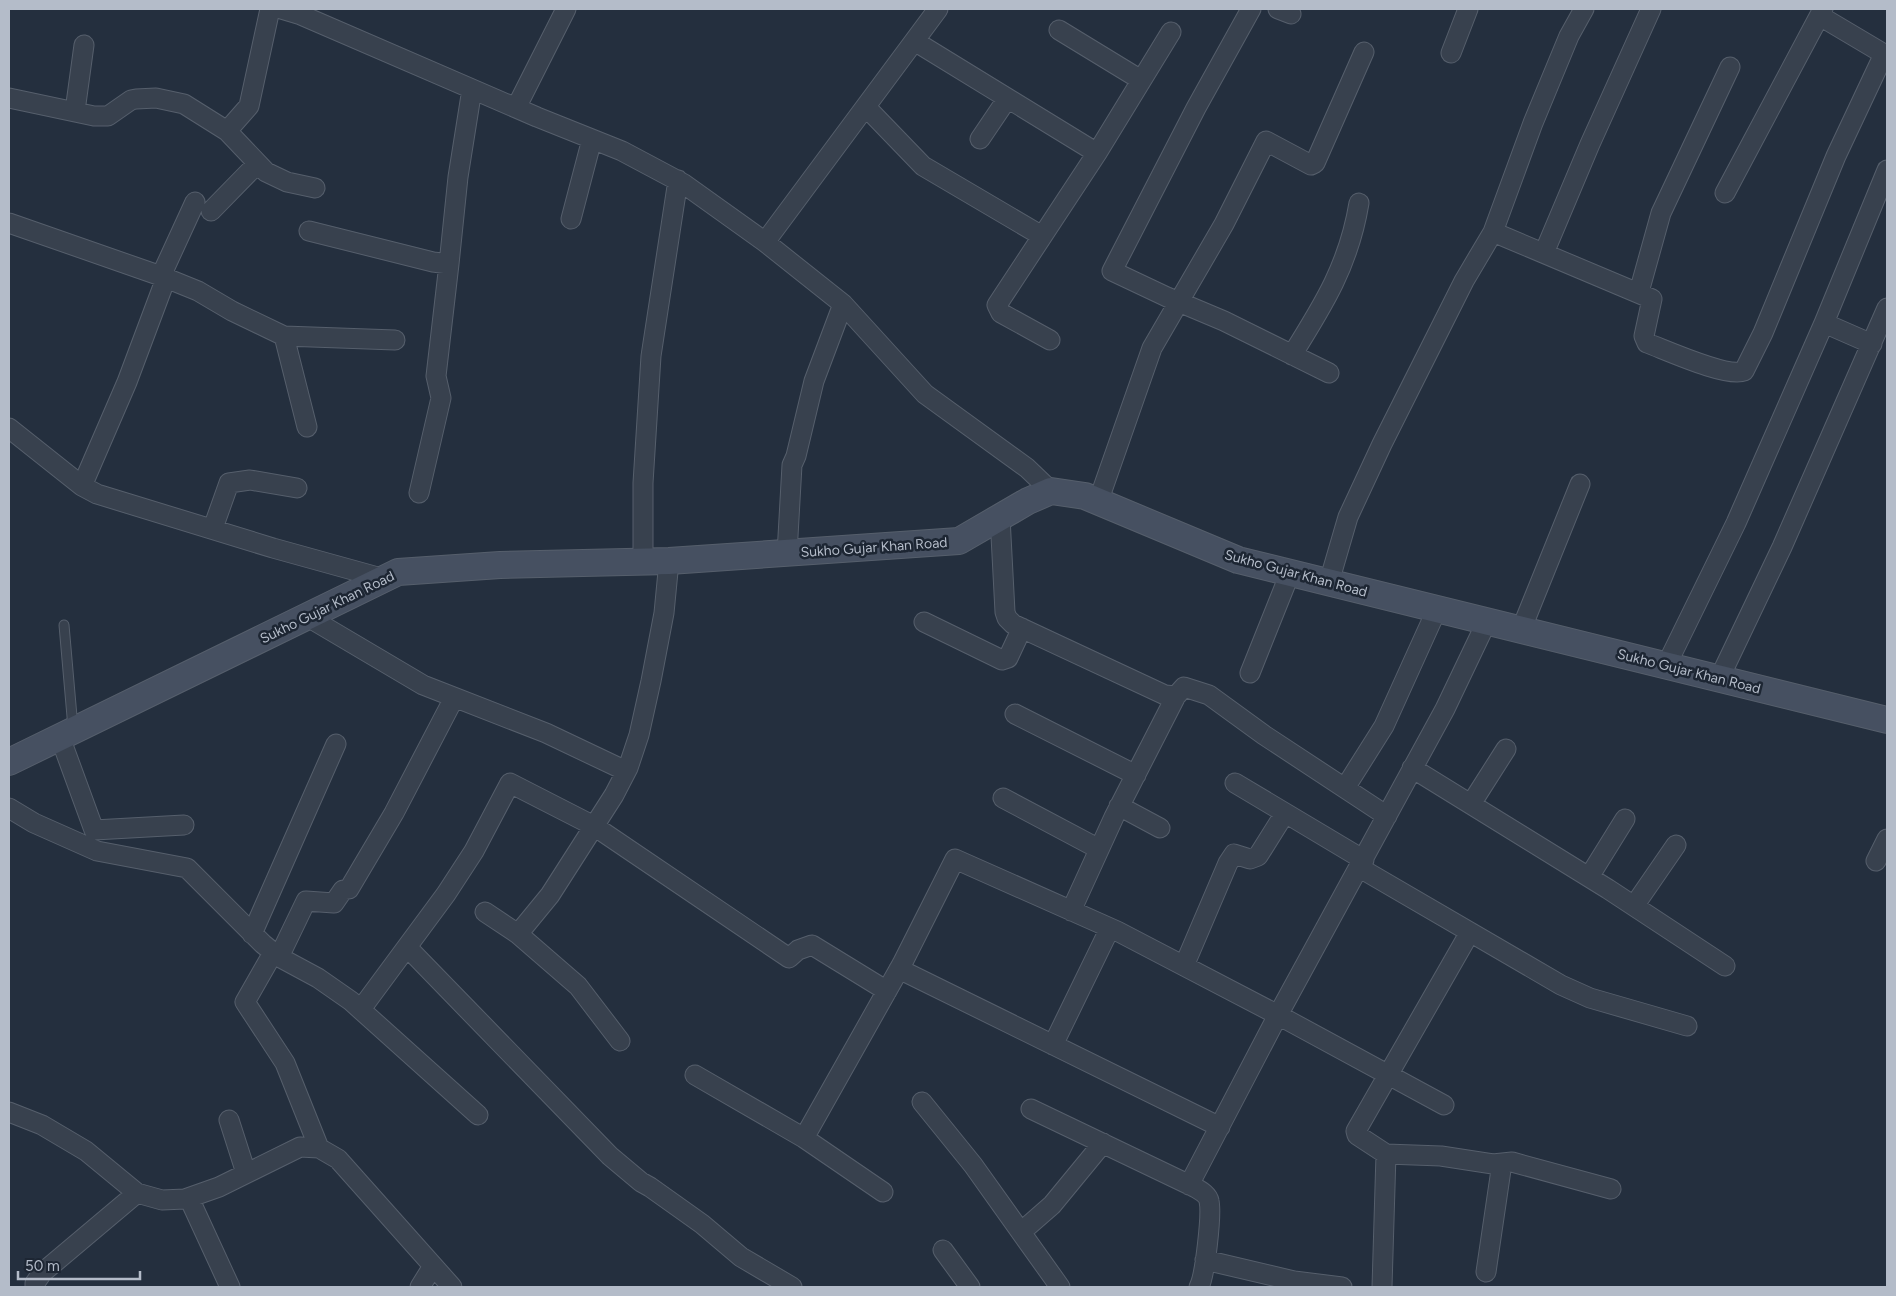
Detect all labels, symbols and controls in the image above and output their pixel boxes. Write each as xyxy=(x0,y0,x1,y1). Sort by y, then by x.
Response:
street label: Sukho Gujar Khan Road xyxy=(800,534,948,561)
street label: Sukho Gujar Khan Road xyxy=(1223,546,1369,601)
street label: Sukho Gujar Khan Road xyxy=(257,568,397,647)
street label: Sukho Gujar Khan Road xyxy=(1615,645,1762,698)
scale bar xyxy=(18,1248,140,1280)
text: 50 m xyxy=(25,1257,60,1275)

